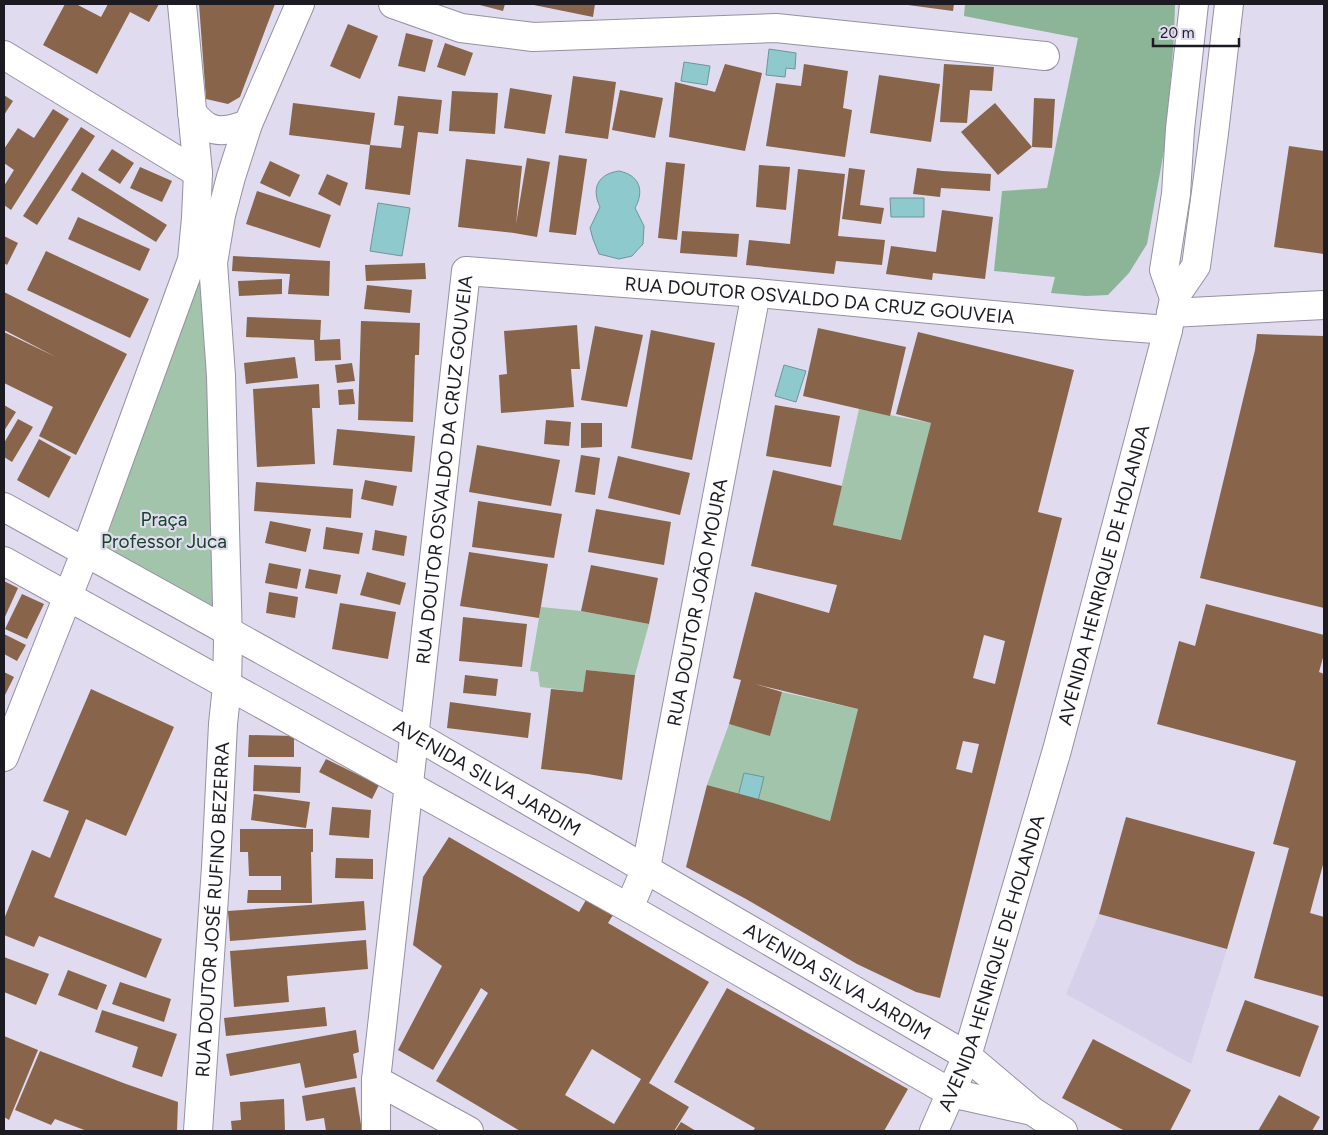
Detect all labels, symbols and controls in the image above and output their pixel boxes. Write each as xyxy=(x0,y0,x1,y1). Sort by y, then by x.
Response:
scale bar xyxy=(1153,15,1239,47)
text: 20 m xyxy=(1160,24,1194,42)
street label: RUA DOUTOR OSVALDO DA CRUZ GOUVEIA xyxy=(624,272,1016,328)
street label: RUA DOUTOR OSVALDO DA CRUZ GOUVEIA xyxy=(411,274,477,666)
street label: AVENIDA HENRIQUE DE HOLANDA xyxy=(1053,422,1154,728)
street label: RUA DOUTOR JOÃO MOURA xyxy=(662,476,732,728)
park label: Praça Professor Juca xyxy=(101,508,227,553)
street label: AVENIDA SILVA JARDIM xyxy=(390,714,585,841)
street label: RUA DOUTOR JOSÉ RUFINO BEZERRA xyxy=(190,741,234,1078)
street label: AVENIDA HENRIQUE DE HOLANDA xyxy=(933,812,1049,1115)
street label: AVENIDA SILVA JARDIM xyxy=(740,917,935,1044)

